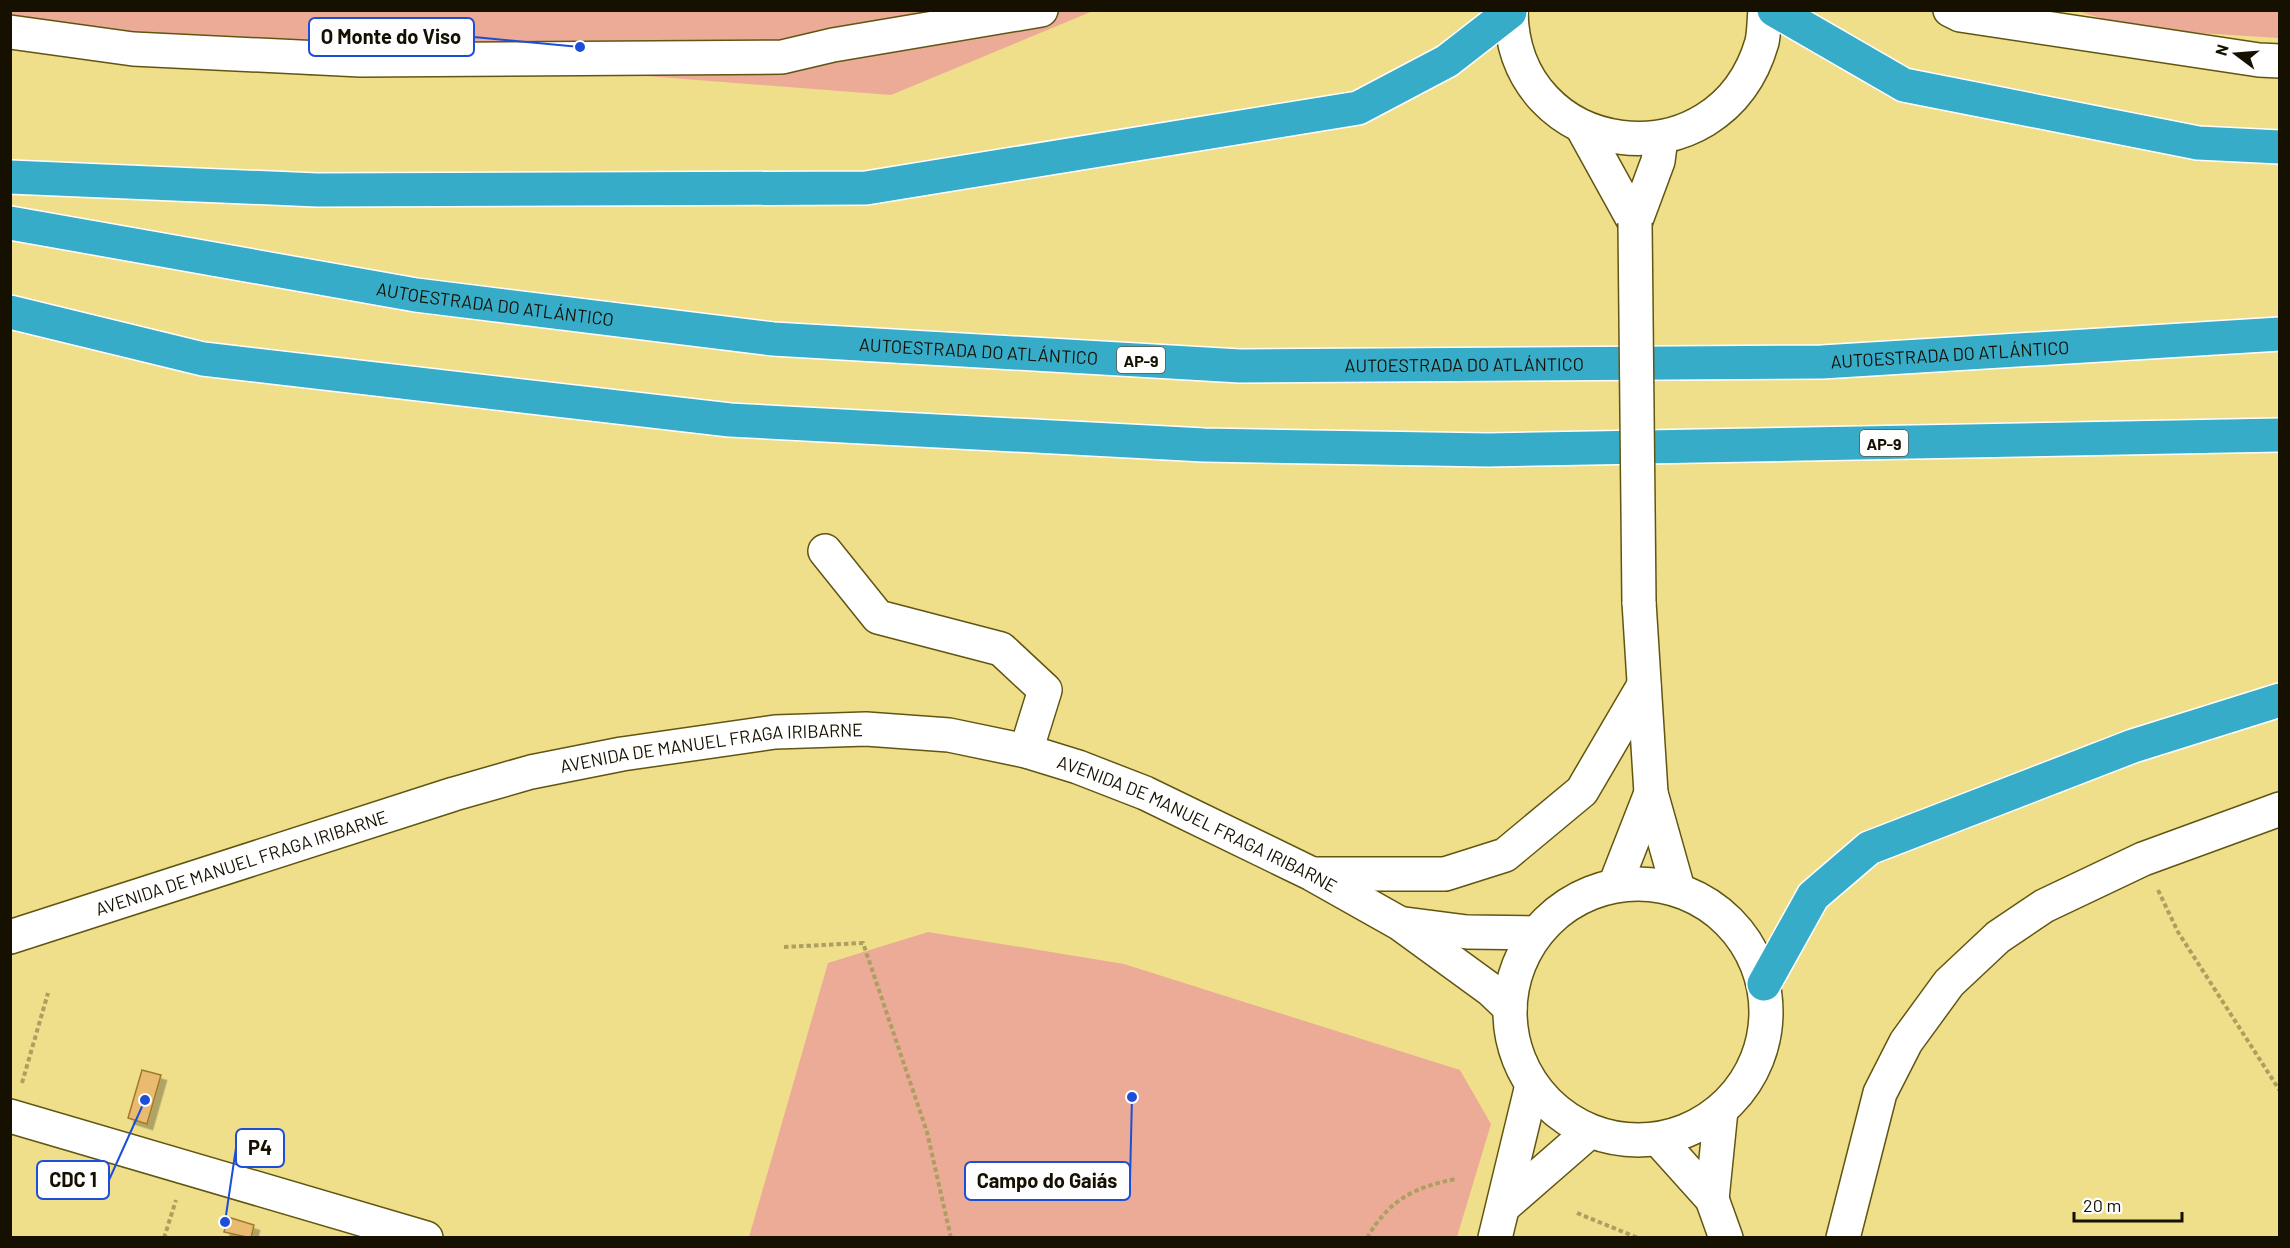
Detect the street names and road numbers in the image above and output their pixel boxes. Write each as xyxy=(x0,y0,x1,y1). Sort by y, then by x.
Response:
street label: AUTOESTRADA DO ATLÁNTICO xyxy=(375,277,615,330)
street label: AUTOESTRADA DO ATLÁNTICO xyxy=(859,333,1099,369)
street label: AUTOESTRADA DO ATLÁNTICO xyxy=(1830,336,2070,372)
road number: AP-9 xyxy=(1117,347,1165,373)
street label: AUTOESTRADA DO ATLÁNTICO xyxy=(1344,353,1584,376)
road number: AP-9 xyxy=(1860,430,1908,456)
street label: AVENIDA DE MANUEL FRAGA IRIBARNE xyxy=(558,718,863,777)
street label: AVENIDA DE MANUEL FRAGA IRIBARNE xyxy=(1055,750,1341,897)
street label: AVENIDA DE MANUEL FRAGA IRIBARNE xyxy=(92,805,390,920)

